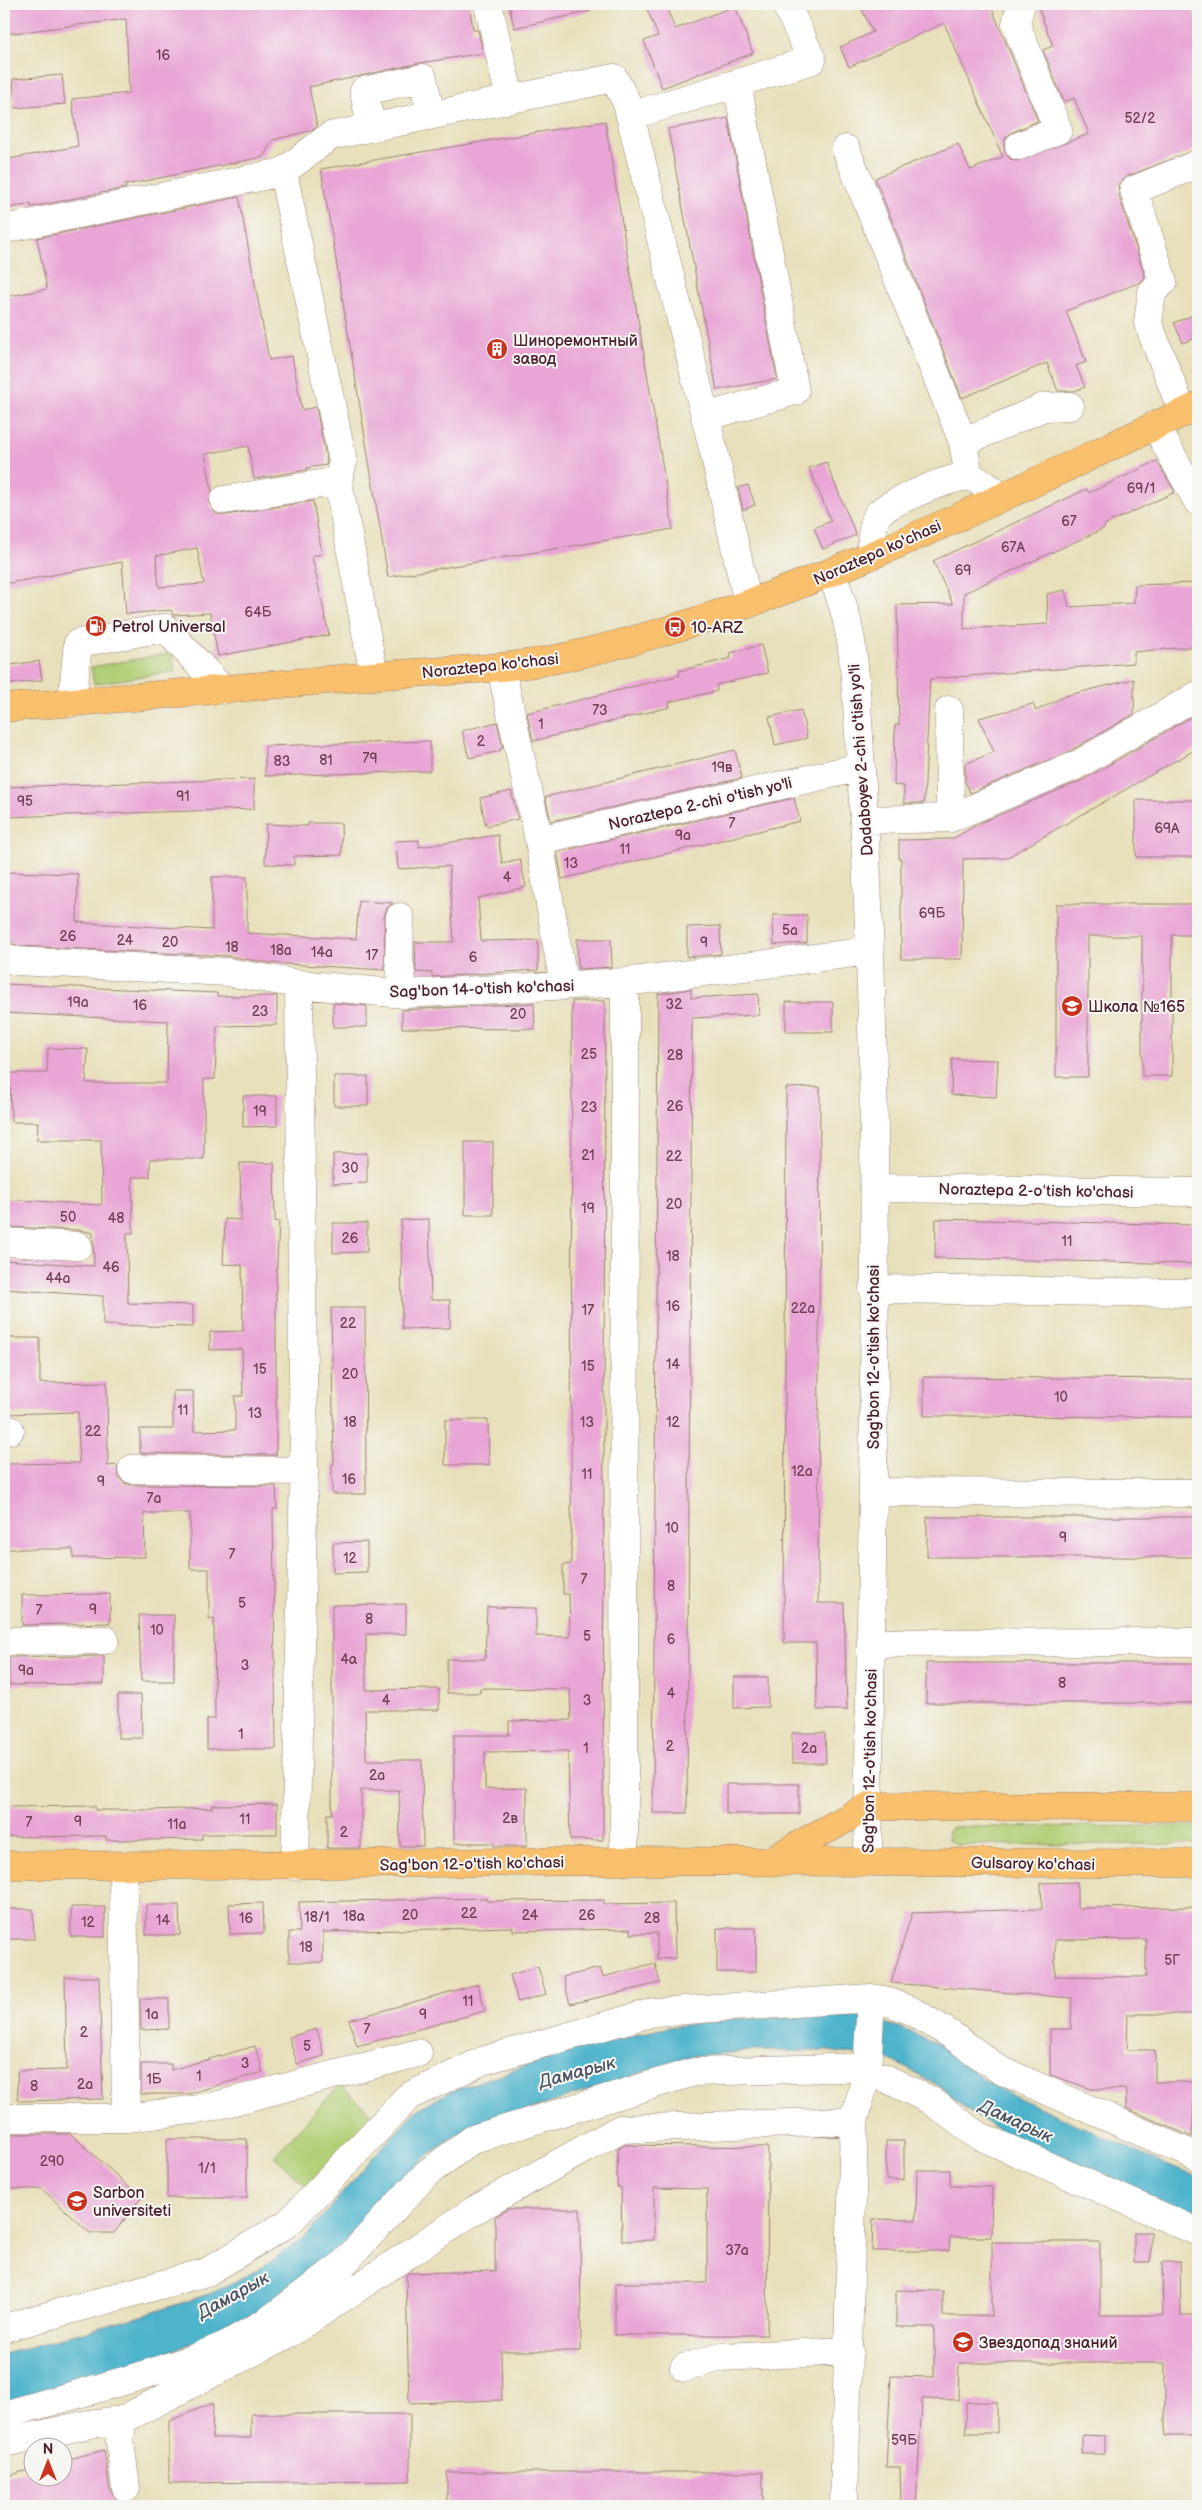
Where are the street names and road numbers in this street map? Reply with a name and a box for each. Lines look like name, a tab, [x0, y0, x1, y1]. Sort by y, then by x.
street label: Noraztepa ko'chasi	[811, 517, 944, 590]
street label: Noraztepa ko'chasi	[421, 650, 560, 683]
street label: Dadaboyev 2-chi o'tish yo'li	[845, 663, 878, 857]
street label: Noraztepa 2-chi o'tish yo'li	[607, 774, 794, 835]
street label: Sag'bon 14-o'tish ko'chasi	[389, 977, 575, 1002]
street label: Noraztepa 2-oʻtish ko'chasi	[938, 1180, 1134, 1203]
street label: Sag'bon 12-o'tish ko'chasi	[865, 1265, 884, 1449]
street label: Sag'bon 12-o'tish ko'chasi	[859, 1669, 882, 1853]
street label: Sag'bon 12-o'tish ko'chasi	[380, 1853, 564, 1876]
street label: Gulsaroy ko'chasi	[971, 1854, 1095, 1875]

